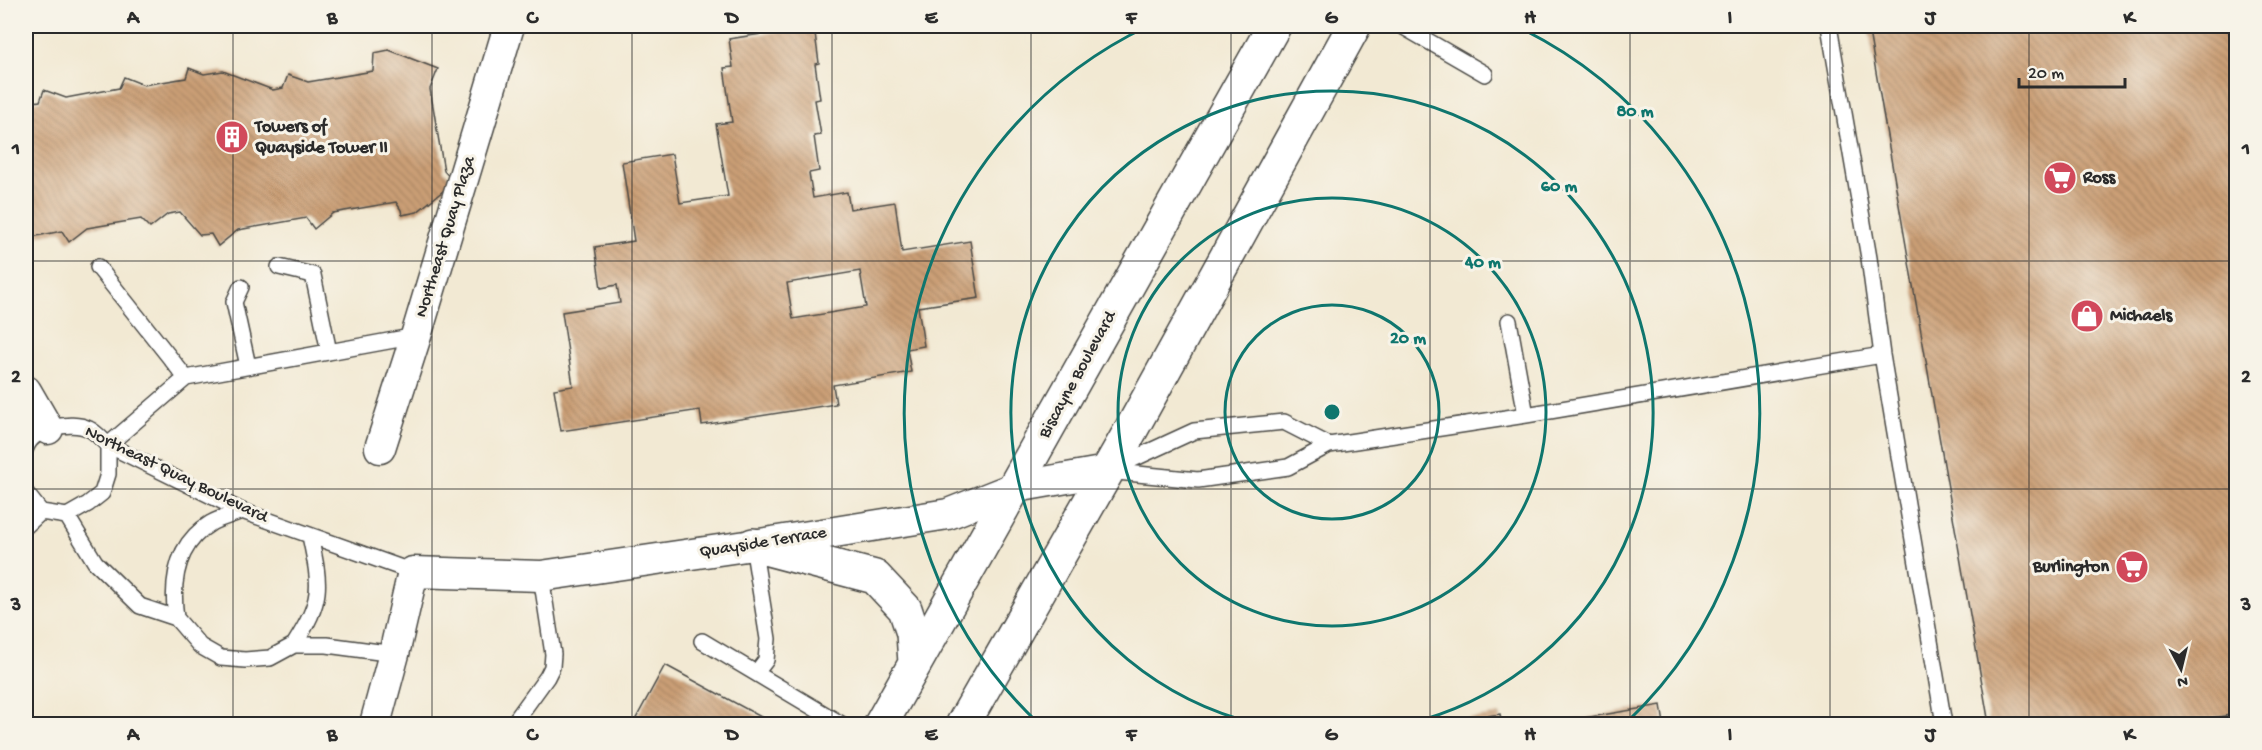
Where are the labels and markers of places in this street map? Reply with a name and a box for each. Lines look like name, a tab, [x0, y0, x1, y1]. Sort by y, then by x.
place label: Towers of Quayside Tower II	[253, 117, 388, 159]
building icon: Towers of Quayside Tower II	[214, 119, 250, 155]
supermarket icon: Ross	[2042, 160, 2078, 196]
place label: Ross	[2082, 168, 2116, 189]
shop icon: Michaels	[2069, 298, 2105, 334]
place label: Michaels	[2110, 306, 2173, 327]
centre of rings	[1322, 402, 1342, 422]
supermarket icon: Burlington	[2114, 549, 2150, 585]
place label: Burlington	[2032, 557, 2109, 578]

